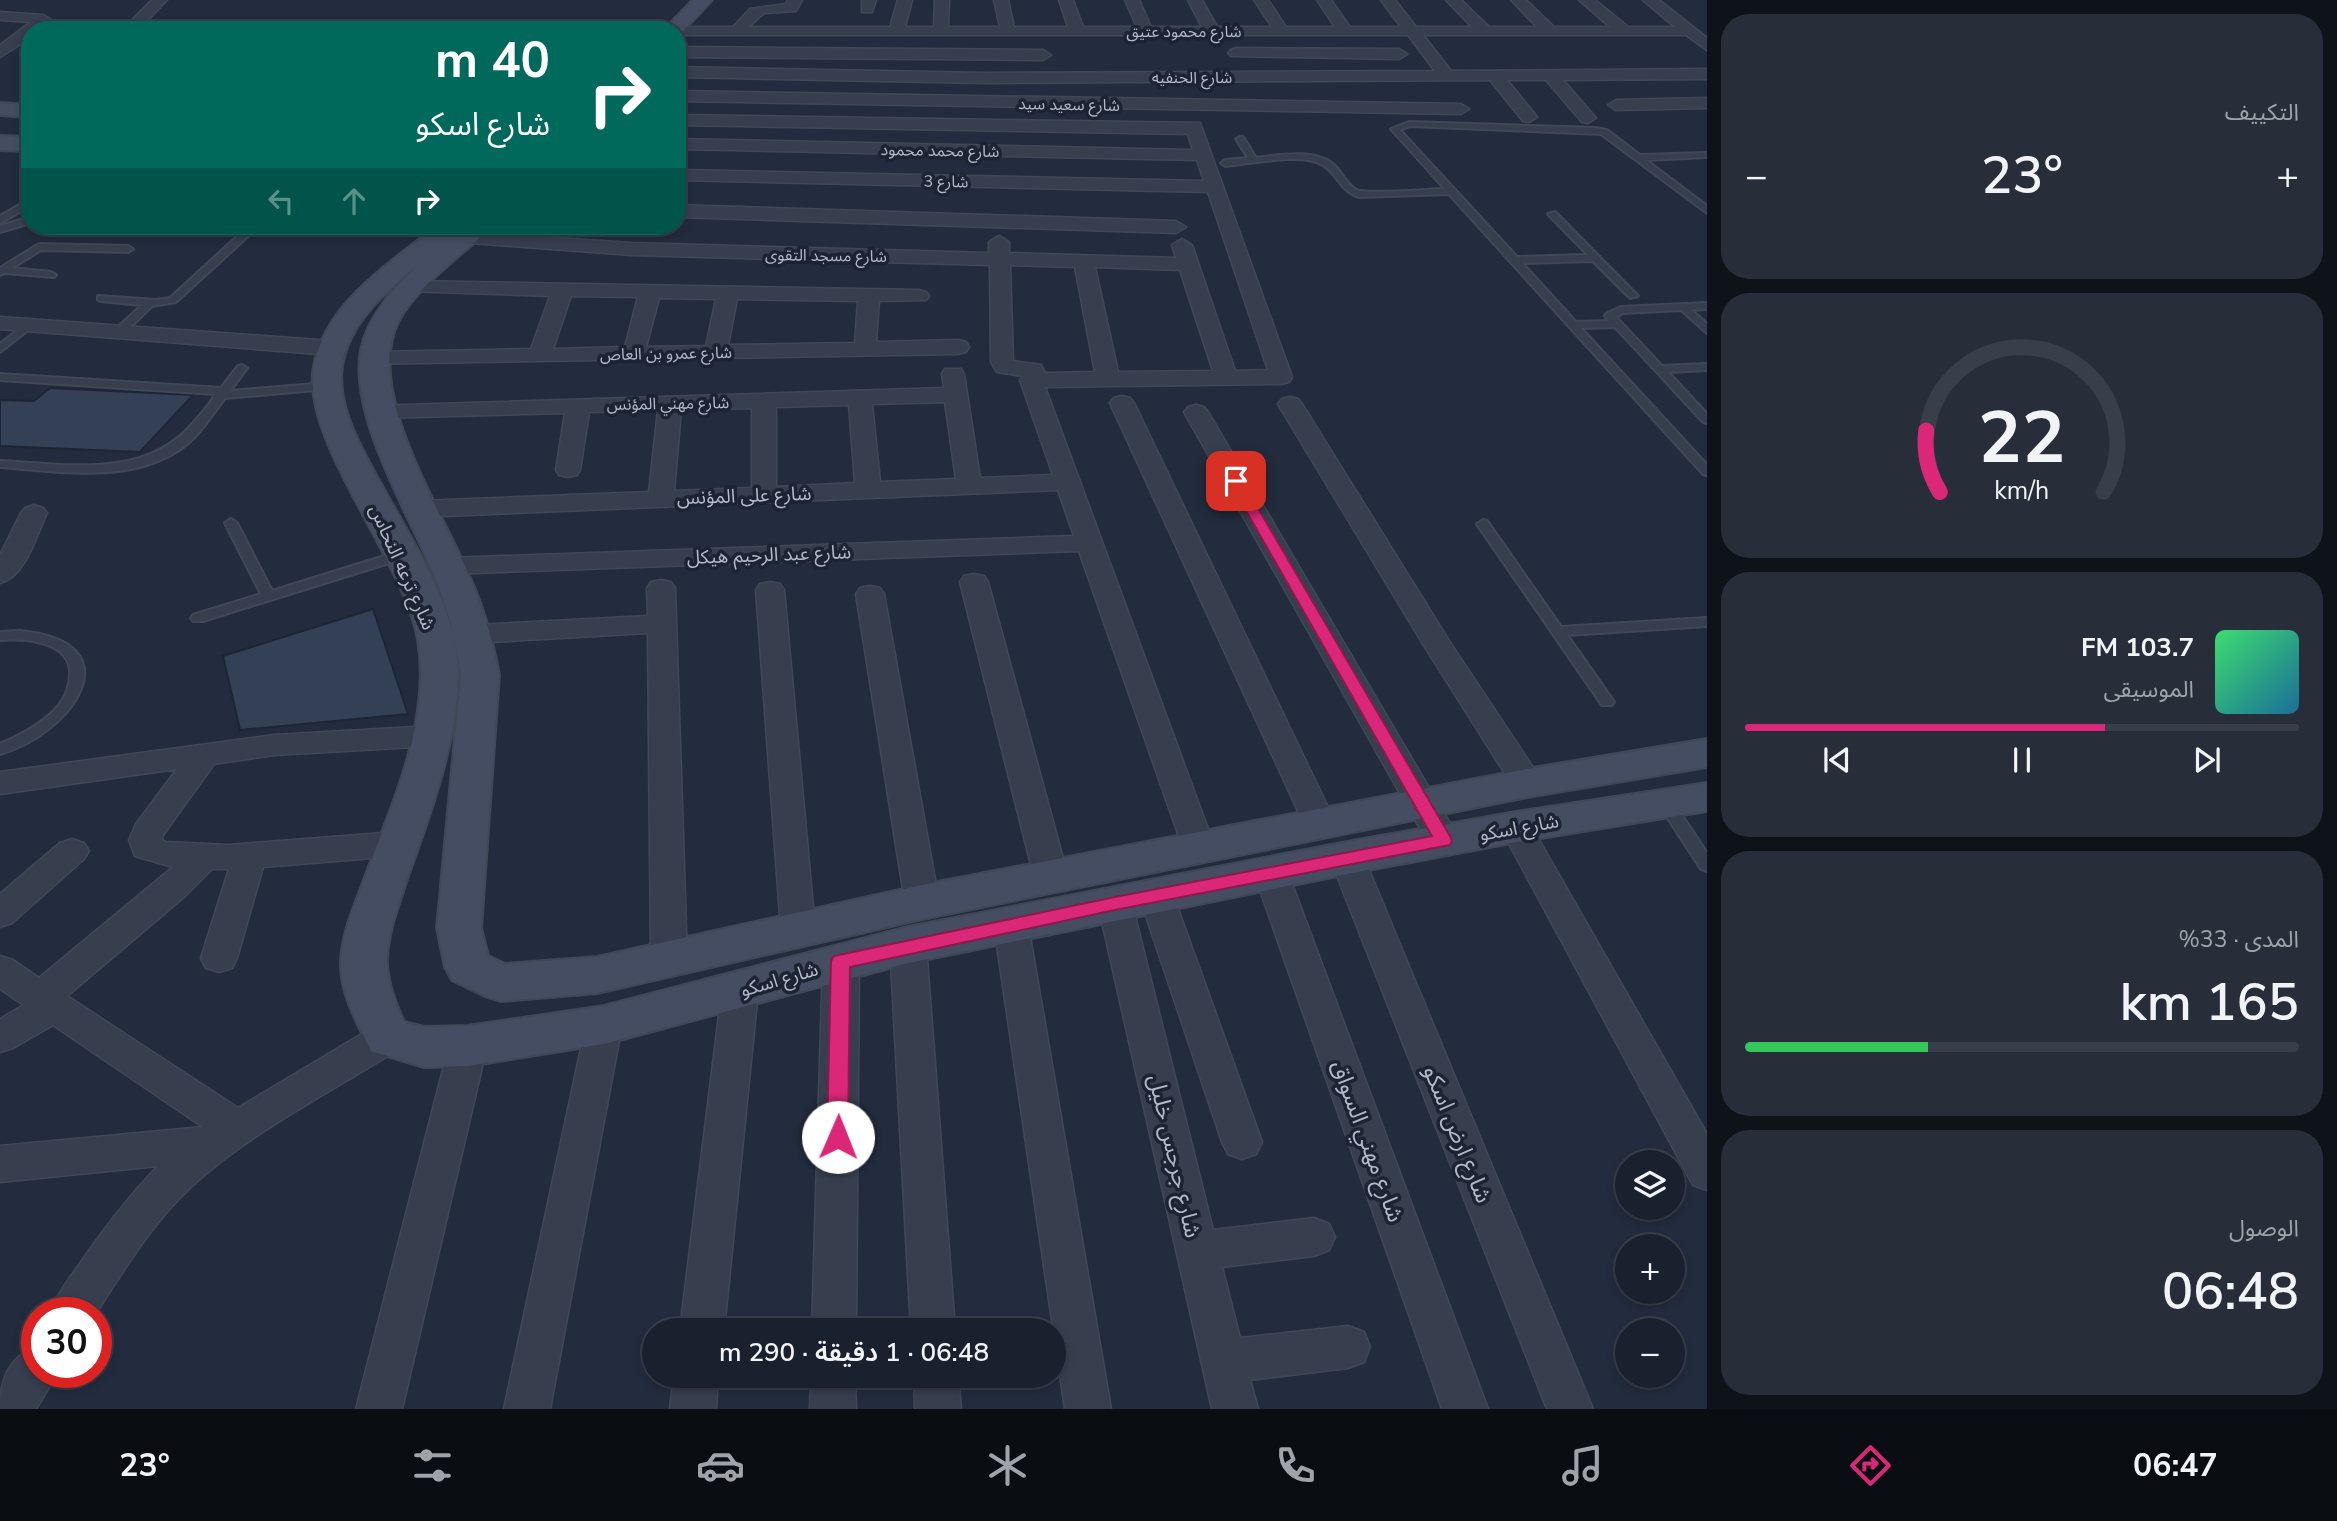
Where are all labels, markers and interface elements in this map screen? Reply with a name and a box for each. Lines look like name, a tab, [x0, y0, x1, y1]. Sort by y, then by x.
street label: شارع محمود عتيق	[1126, 21, 1242, 44]
text: 40 m	[435, 27, 550, 94]
icon: right	[574, 49, 665, 140]
street label: شارع الحنفيه	[1152, 67, 1232, 90]
street label: شارع سعيد سيد	[1018, 93, 1120, 118]
text: التكييف	[2225, 97, 2299, 128]
text: شارع اسكو	[415, 103, 550, 146]
street label: شارع محمد محمود	[880, 139, 1000, 164]
text: 23°	[1981, 140, 2063, 211]
text: −	[1745, 151, 1768, 202]
text: +	[2276, 151, 2299, 202]
street label: شارع 3	[923, 171, 969, 194]
icon: left	[262, 182, 300, 220]
icon: ahead	[335, 182, 373, 220]
icon: right	[408, 182, 446, 220]
street label: شارع مسجد التقوى	[765, 244, 887, 269]
street label: شارع عمرو بن العاص	[600, 342, 732, 367]
text: 22	[1978, 388, 2066, 488]
street label: شارع مهني المؤنس	[607, 392, 729, 417]
pin	[1206, 451, 1266, 511]
icon: arrive	[1217, 462, 1255, 500]
text: km/h	[1994, 473, 2050, 507]
street label: شارع على المؤنس	[676, 481, 812, 511]
street label: شارع ترعه النحاس	[363, 500, 441, 634]
street label: شارع عبد الرحيم هيكل	[686, 539, 852, 572]
text: 103.7 FM	[2081, 630, 2194, 665]
text: الموسيقى	[2103, 674, 2194, 705]
icon: previous	[1818, 741, 1856, 779]
icon: pause	[2003, 741, 2041, 779]
icon: next	[2188, 741, 2226, 779]
street label: شارع اسكو	[1478, 808, 1561, 848]
text: المدى · 33%	[2178, 924, 2299, 955]
street label: شارع اسكو	[737, 956, 821, 1003]
text: 165 km	[2120, 967, 2299, 1038]
street label: شارع مهني السواق	[1323, 1056, 1411, 1227]
street label: شارع ارض اسكو	[1415, 1061, 1499, 1208]
street label: شارع جرجس خليل	[1140, 1071, 1208, 1241]
position arrow	[801, 1100, 875, 1174]
map controls	[1615, 1150, 1685, 1388]
button: layers	[1615, 1150, 1685, 1220]
text: الوصول	[2229, 1213, 2299, 1244]
button: +	[1615, 1234, 1685, 1304]
text: 06:48	[2162, 1256, 2299, 1327]
speed limit sign: 30	[21, 1297, 112, 1388]
button: −	[1615, 1318, 1685, 1388]
text: 06:48 · 1 دقيقة · 290 m	[719, 1335, 989, 1370]
icon: filters	[408, 1441, 457, 1490]
icon: car	[696, 1441, 745, 1490]
icon: climate	[983, 1441, 1032, 1490]
icon: phone	[1271, 1441, 1320, 1490]
icon: music	[1558, 1441, 1607, 1490]
icon: directions	[1846, 1441, 1895, 1490]
text: 23°	[119, 1444, 170, 1487]
text: 06:47	[2133, 1444, 2218, 1487]

